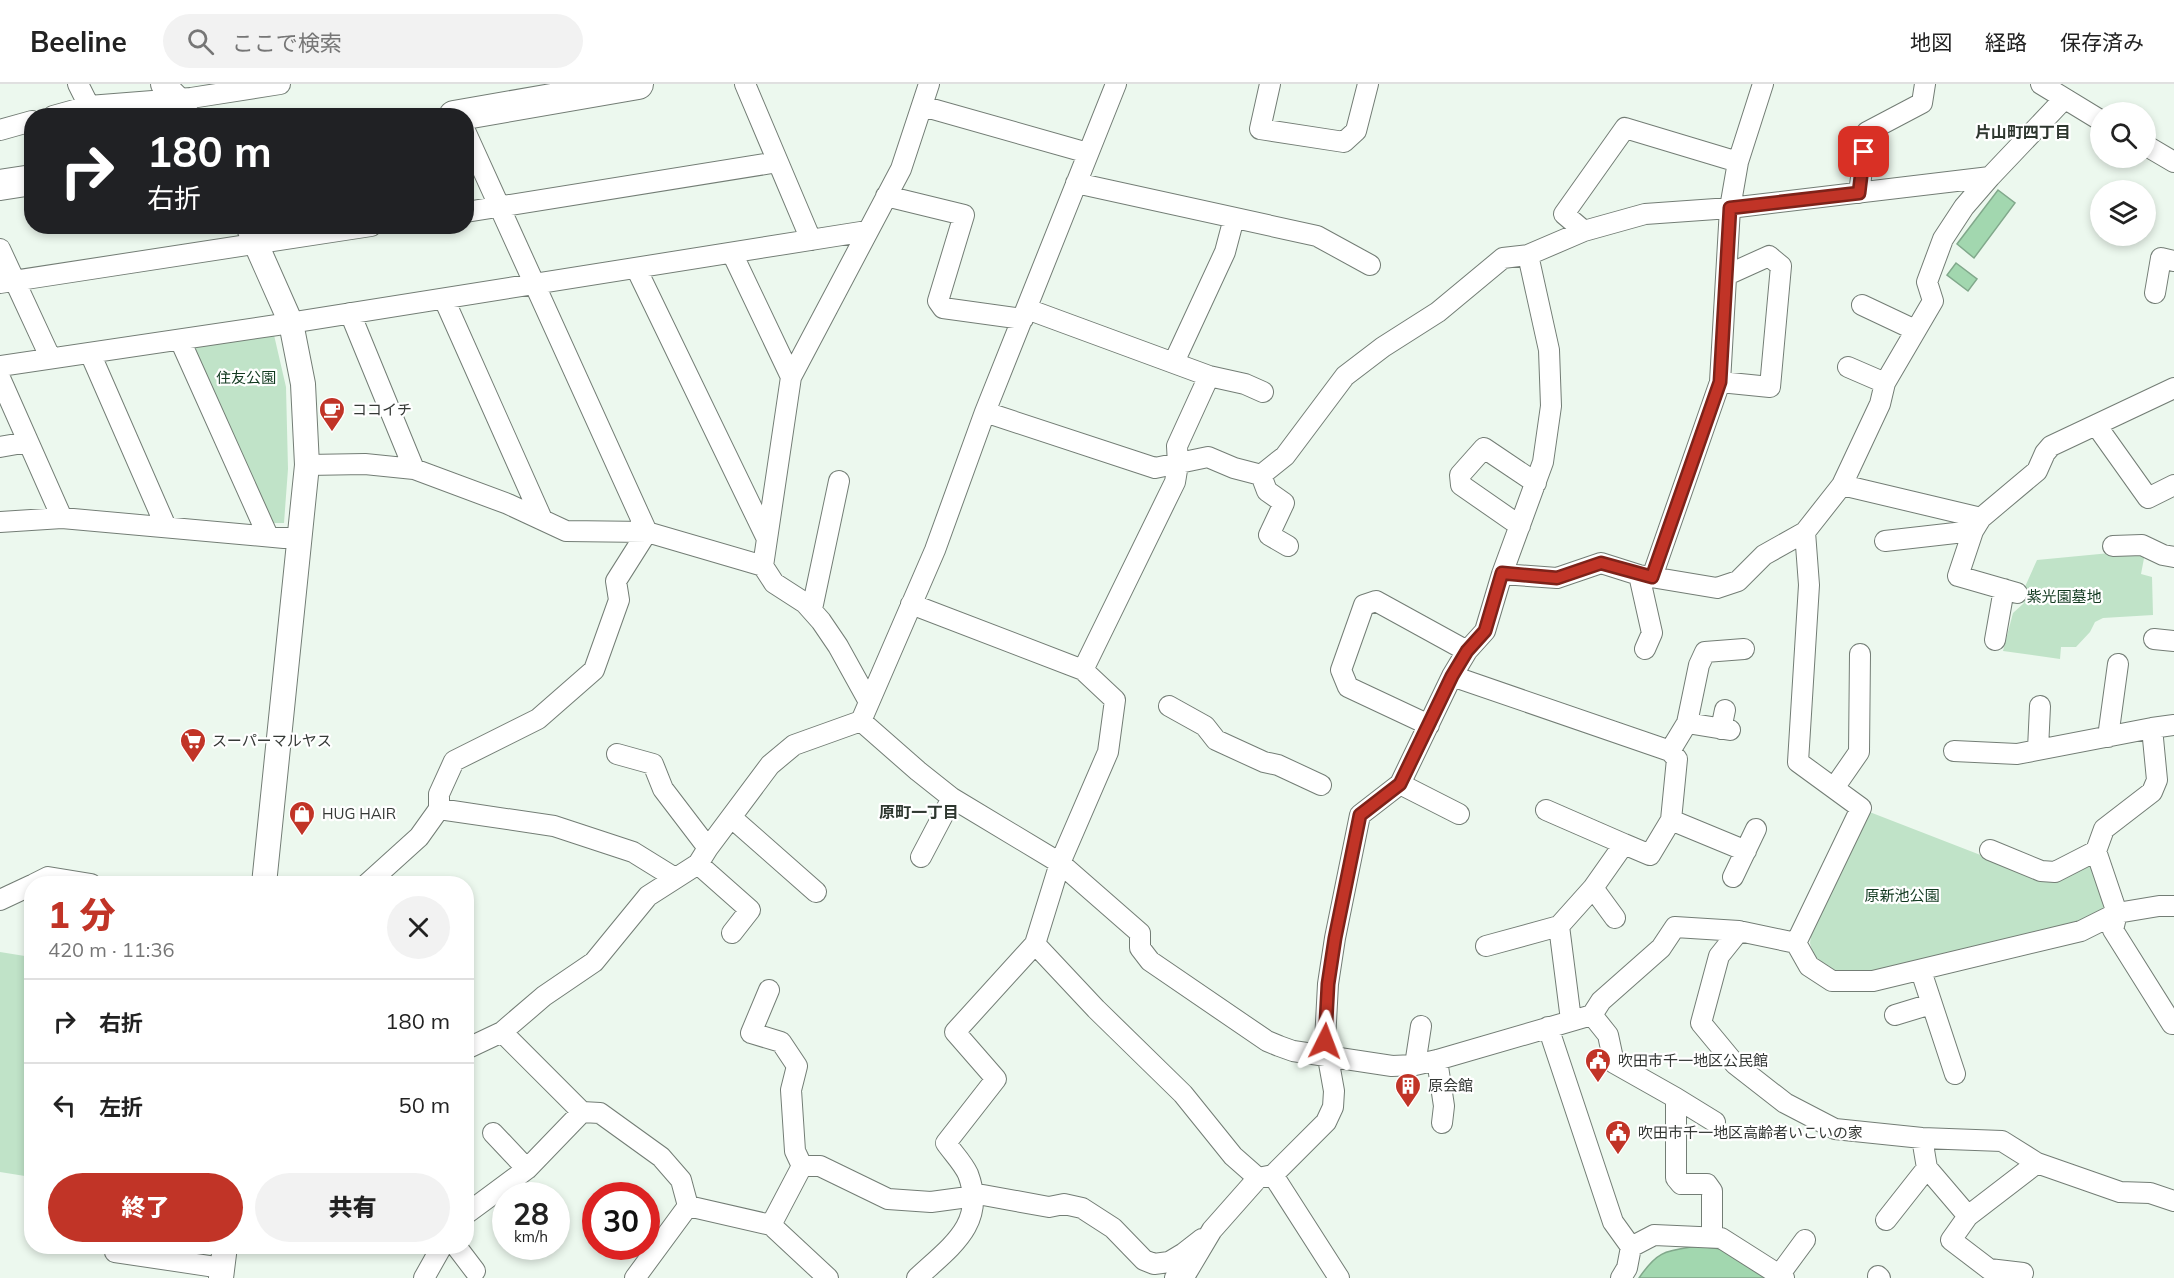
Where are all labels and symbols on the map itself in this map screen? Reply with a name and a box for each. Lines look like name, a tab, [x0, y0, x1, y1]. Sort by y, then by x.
district label: 片山町四丁目	[1975, 122, 2071, 142]
pin	[1838, 126, 1889, 177]
park label: 住友公園	[216, 368, 276, 387]
cafe icon: ココイチ	[317, 395, 347, 433]
place label: ココイチ	[352, 400, 412, 419]
park label: 紫光園墓地	[2026, 587, 2102, 606]
supermarket icon: スーパーマルヤス	[178, 726, 208, 764]
place label: スーパーマルヤス	[212, 731, 332, 750]
shop icon: HUG HAIR	[287, 799, 317, 837]
district label: 原町一丁目	[879, 802, 959, 822]
place label: HUG HAIR	[322, 804, 396, 823]
park label: 原新池公園	[1864, 886, 1940, 905]
position arrow	[1293, 1009, 1357, 1073]
public building icon: 吹田市千一地区公民館	[1583, 1046, 1613, 1084]
place label: 吹田市千一地区公民館	[1618, 1051, 1768, 1070]
building icon: 原会館	[1393, 1071, 1423, 1109]
place label: 原会館	[1428, 1076, 1473, 1095]
public building icon: 吹田市千一地区高齢者いこいの家	[1603, 1118, 1633, 1156]
place label: 吹田市千一地区高齢者いこいの家	[1638, 1123, 1863, 1142]
speed limit sign: 30	[582, 1182, 660, 1260]

